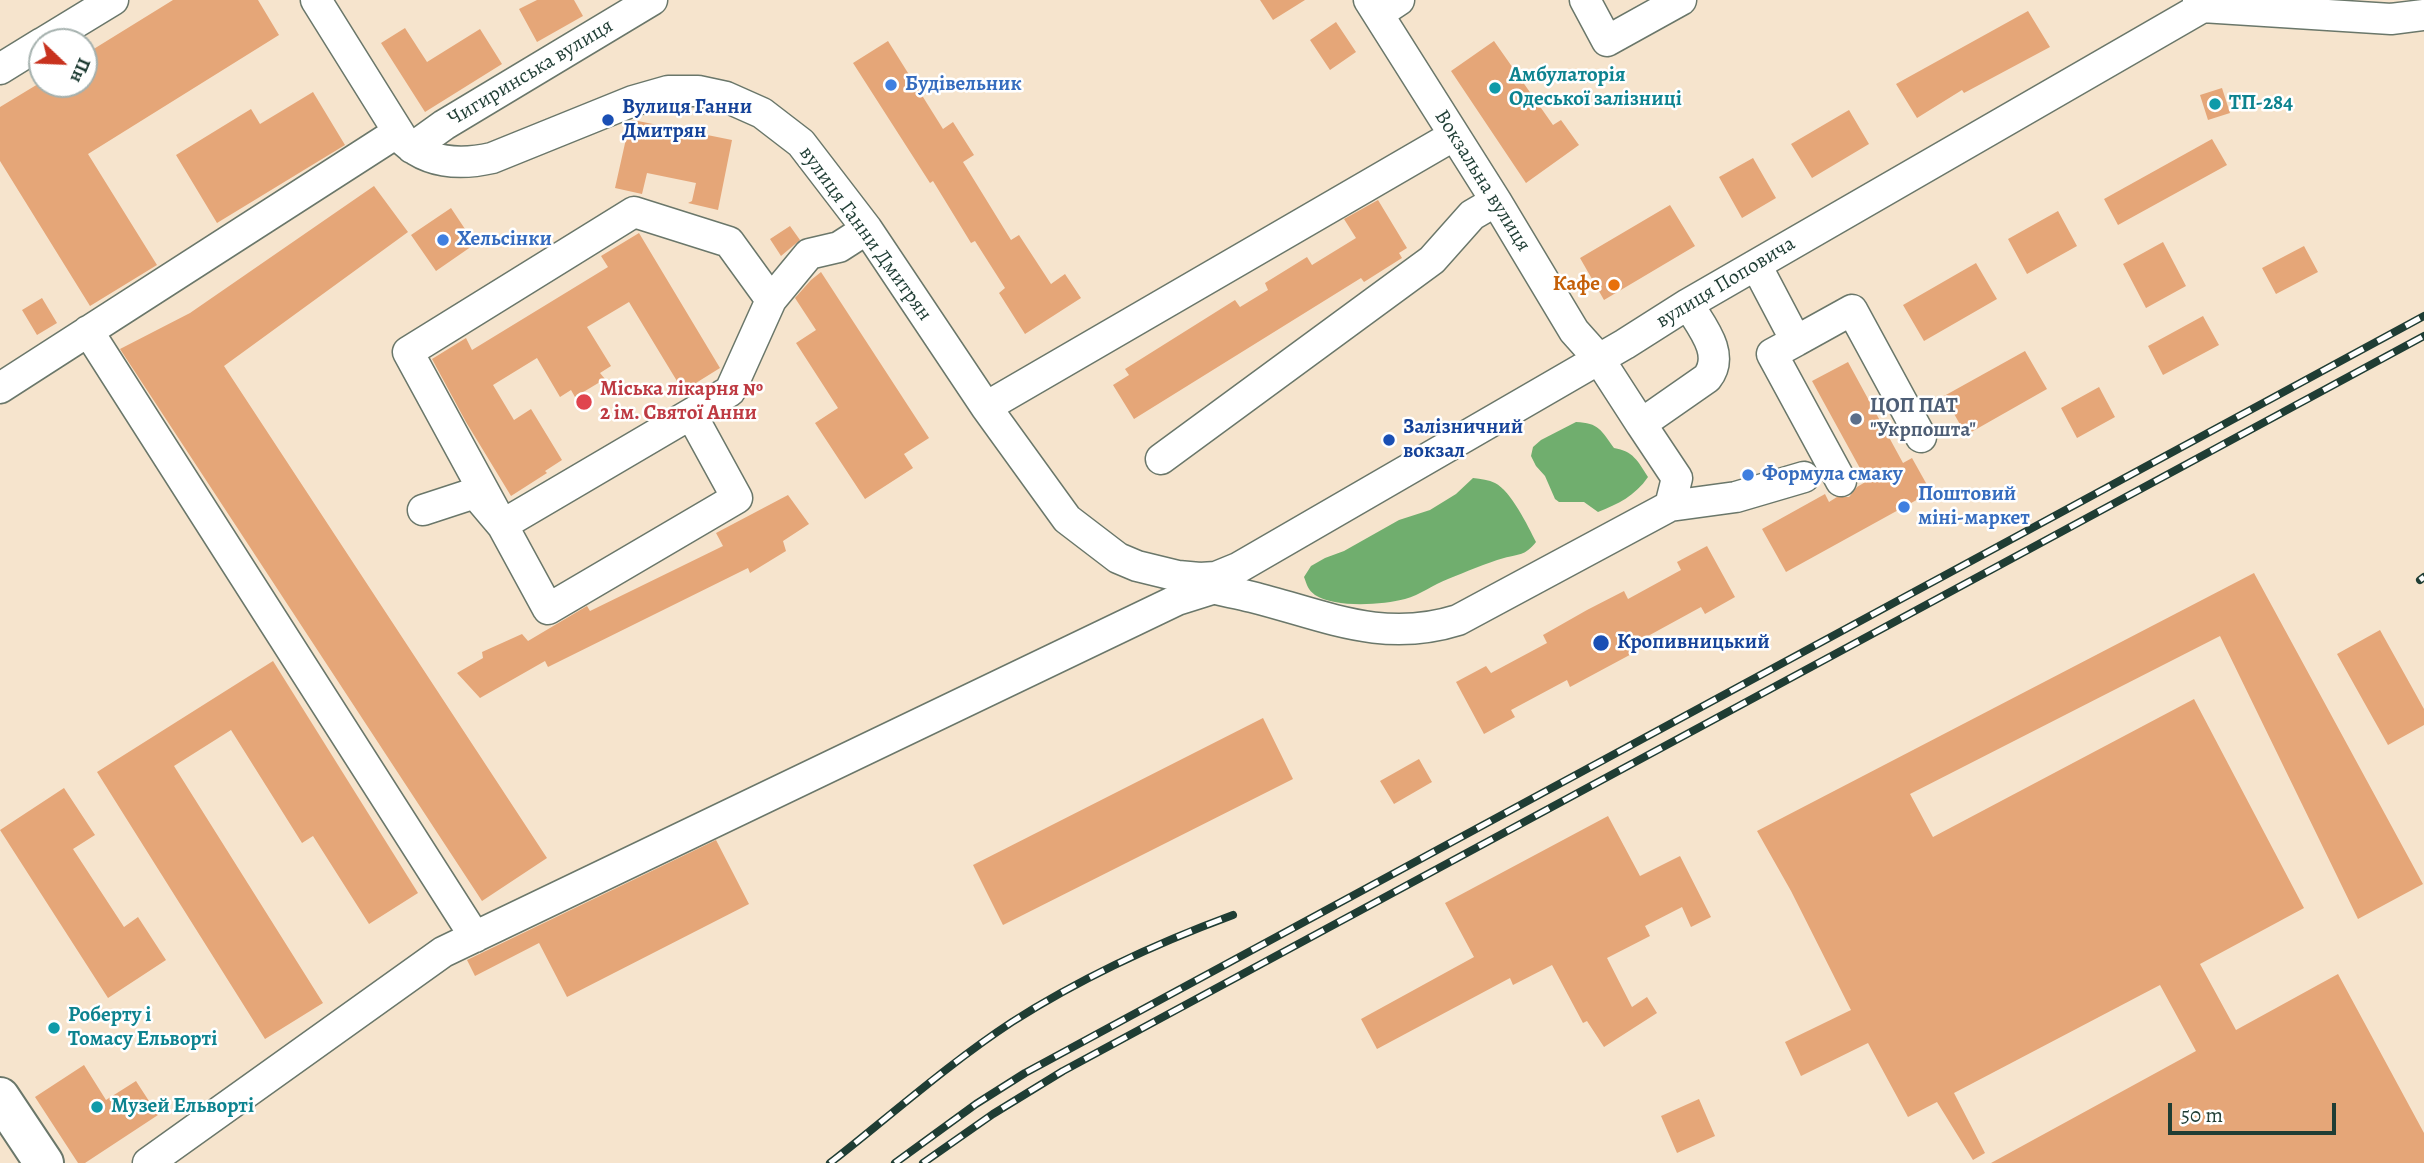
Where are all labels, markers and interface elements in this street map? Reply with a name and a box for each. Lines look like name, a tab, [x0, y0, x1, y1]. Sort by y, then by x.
street label: Чигиринська вулиця	[444, 14, 618, 132]
north arrow	[28, 28, 98, 98]
text: Пн	[64, 54, 97, 87]
place label: Амбулаторія Одеської залізниці	[1509, 63, 1682, 113]
place label: Будівельник	[905, 72, 1022, 98]
marker: Будівельник	[883, 77, 899, 93]
marker: Амбулаторія Одеської залізниці	[1487, 80, 1503, 96]
place label: ТП-284	[2229, 91, 2293, 117]
place label: Вулиця Ганни Дмитрян	[622, 95, 752, 145]
marker: ТП-284	[2207, 96, 2223, 112]
street label: Вокзальна вулиця	[1428, 106, 1536, 256]
marker: Вулиця Ганни Дмитрян	[600, 112, 616, 128]
street label: вулиця Ганни Дмитрян	[793, 142, 937, 326]
place label: Хельсінки	[457, 227, 552, 253]
marker: Хельсінки	[435, 232, 451, 248]
street label: вулиця Поповича	[1652, 232, 1800, 334]
place label: Кафе	[1553, 272, 1600, 298]
marker: Кафе	[1606, 277, 1622, 293]
place label: Міська лікарня № 2 ім. Святої Анни	[600, 377, 763, 427]
marker: Міська лікарня № 2 ім. Святої Анни	[574, 392, 594, 412]
place label: ЦОП ПАТ "Укрпошта"	[1870, 394, 1976, 444]
marker: ЦОП ПАТ "Укрпошта"	[1848, 411, 1864, 427]
place label: Залізничний вокзал	[1403, 415, 1523, 465]
marker: Залізничний вокзал	[1381, 432, 1397, 448]
place label: Формула смаку	[1762, 462, 1903, 488]
marker: Формула смаку	[1740, 467, 1756, 483]
place label: Поштовий міні-маркет	[1918, 482, 2030, 532]
marker: Поштовий міні-маркет	[1896, 499, 1912, 515]
place label: Кропивницький	[1617, 630, 1770, 656]
marker: Кропивницький	[1591, 633, 1611, 653]
place label: Роберту і Томасу Ельворті	[68, 1003, 217, 1053]
marker: Роберту і Томасу Ельворті	[46, 1020, 62, 1036]
scale bar	[2172, 1090, 2340, 1134]
place label: Музей Ельворті	[111, 1094, 254, 1120]
marker: Музей Ельворті	[89, 1099, 105, 1115]
text: 50 m	[2181, 1101, 2223, 1129]

